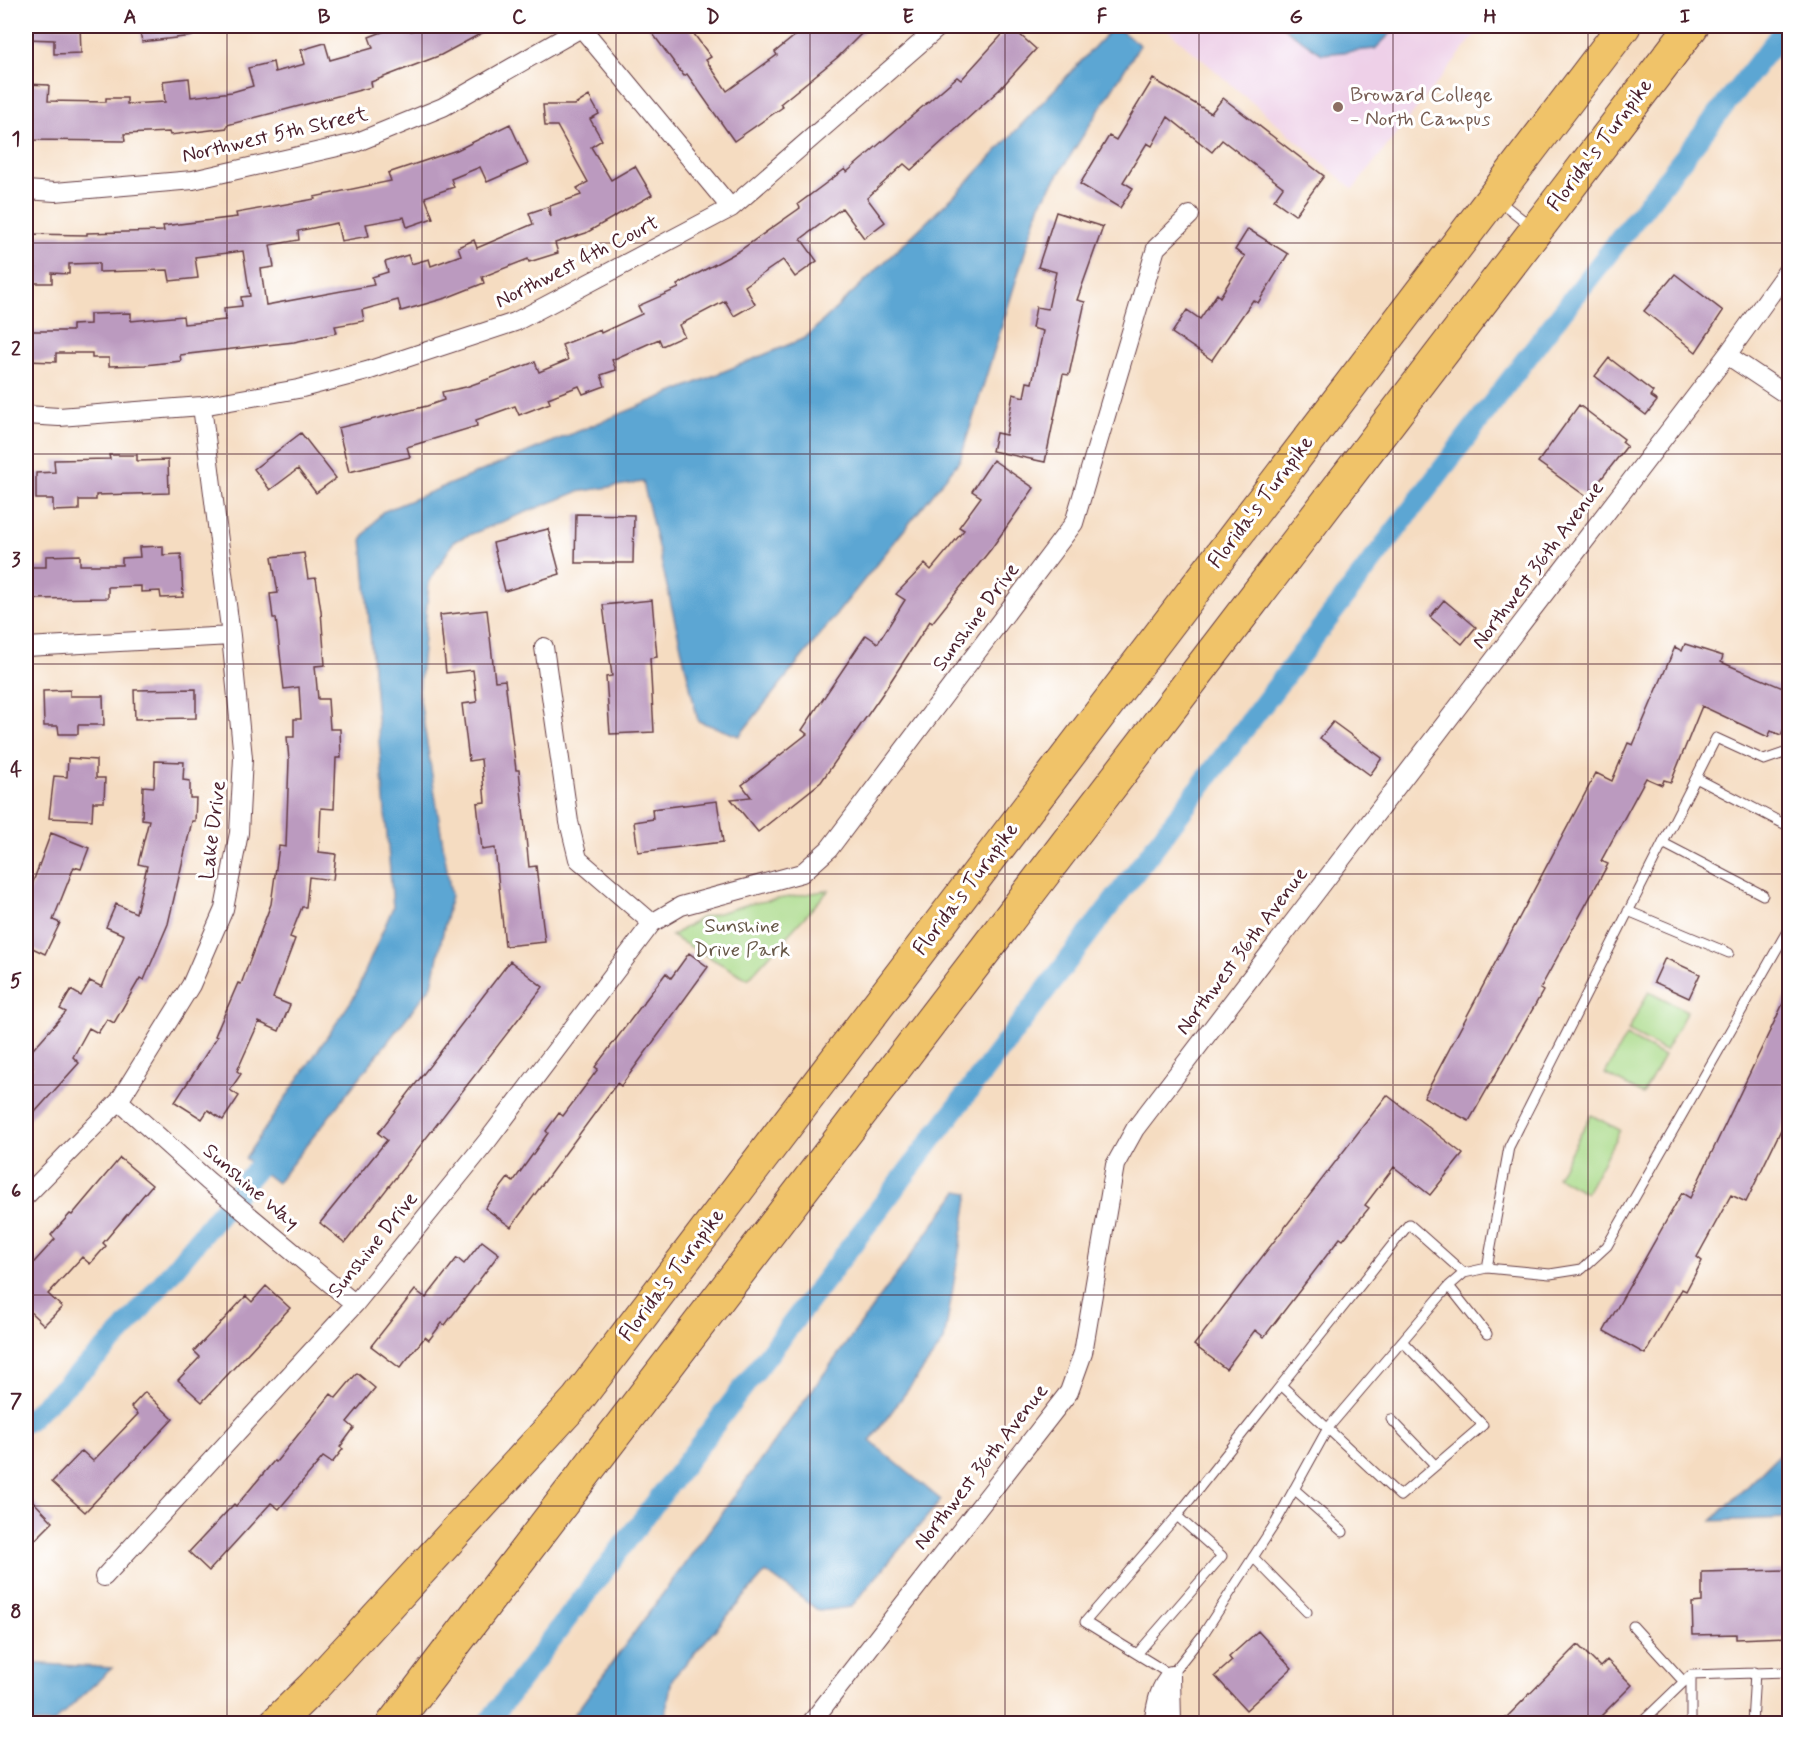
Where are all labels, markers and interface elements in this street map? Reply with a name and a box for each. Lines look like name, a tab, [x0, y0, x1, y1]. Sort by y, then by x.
text: A	[123, 4, 137, 31]
text: B	[318, 4, 331, 31]
text: C	[512, 4, 527, 31]
text: D	[706, 4, 720, 31]
text: E	[902, 4, 914, 31]
text: F	[1097, 4, 1108, 31]
text: G	[1289, 4, 1303, 31]
text: H	[1483, 4, 1497, 31]
text: I	[1680, 4, 1690, 31]
street label: Florida's Turnpike	[1541, 73, 1659, 217]
place label: Broward College - North Campus	[1350, 81, 1493, 133]
street label: Northwest 5th Street	[179, 100, 371, 170]
marker: Broward College - North Campus	[1331, 100, 1345, 114]
text: 1	[12, 126, 20, 153]
street label: Northwest 4th Court	[491, 209, 664, 315]
text: 2	[11, 336, 21, 363]
street label: Florida's Turnpike	[1202, 430, 1320, 574]
street label: Northwest 36th Avenue	[1465, 475, 1611, 655]
text: 3	[11, 547, 21, 574]
street label: Sunshine Drive	[926, 557, 1026, 677]
text: 4	[10, 757, 22, 784]
street label: Lake Drive	[193, 779, 233, 881]
street label: Florida's Turnpike	[907, 817, 1025, 961]
street label: Northwest 36th Avenue	[1169, 861, 1315, 1041]
park label: Sunshine Drive Park	[694, 912, 790, 964]
text: 5	[10, 968, 22, 995]
street label: Sunshine Way	[197, 1137, 305, 1237]
text: 6	[11, 1178, 21, 1205]
street label: Sunshine Drive	[321, 1186, 425, 1304]
street label: Florida's Turnpike	[613, 1203, 731, 1347]
street label: Northwest 36th Avenue	[907, 1378, 1055, 1556]
text: 7	[10, 1388, 22, 1415]
text: 8	[10, 1599, 22, 1626]

